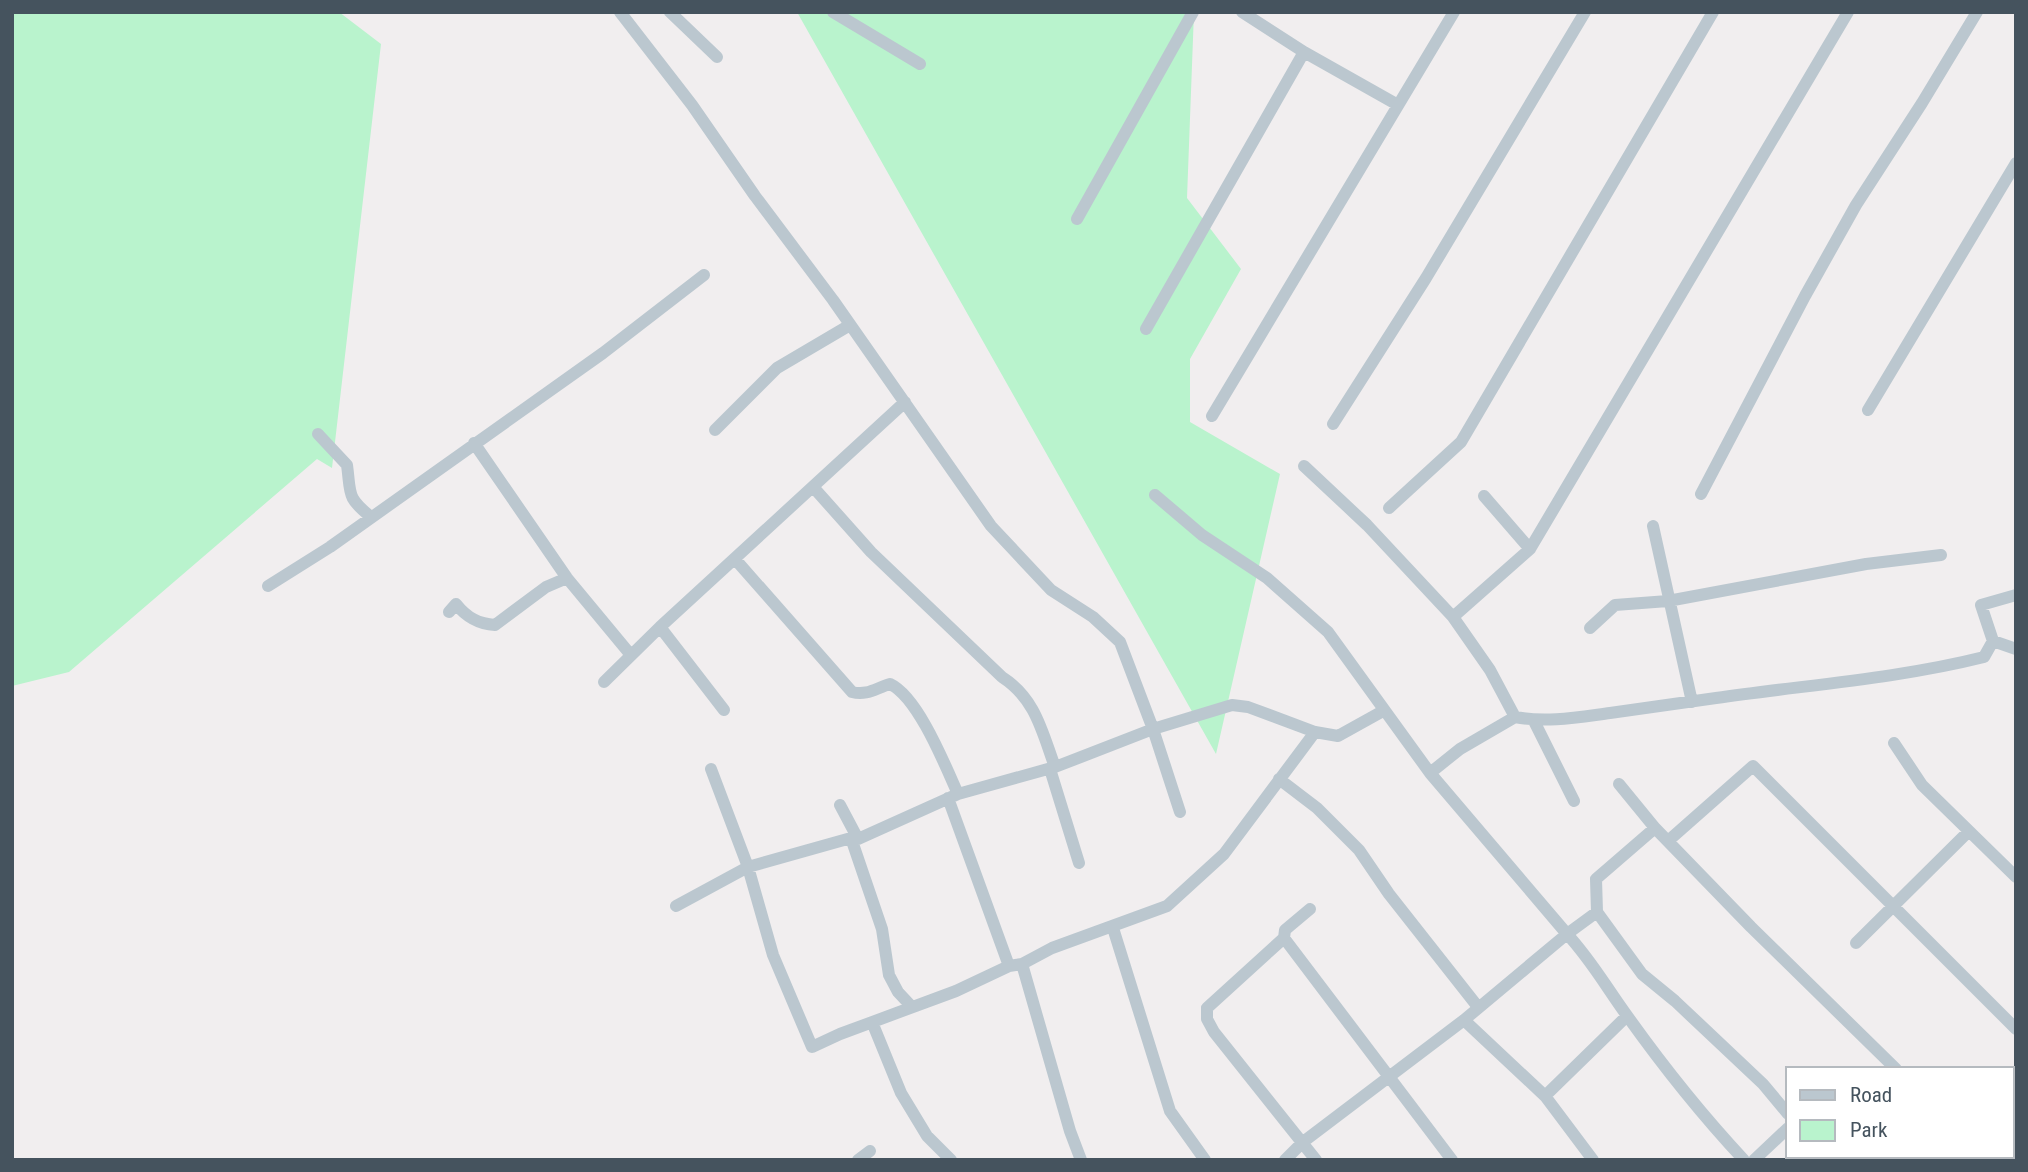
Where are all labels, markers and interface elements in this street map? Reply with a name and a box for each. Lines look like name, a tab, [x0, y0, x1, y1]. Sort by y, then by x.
legend	[1786, 1067, 2014, 1158]
text: Road	[1850, 1083, 1892, 1107]
text: Park	[1850, 1118, 1888, 1142]

